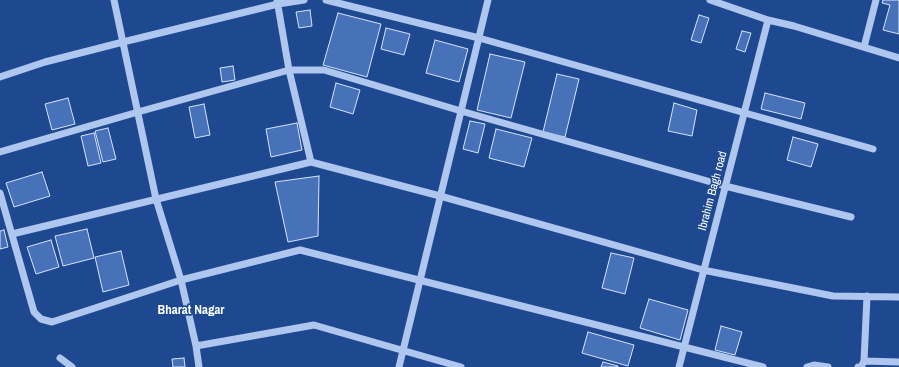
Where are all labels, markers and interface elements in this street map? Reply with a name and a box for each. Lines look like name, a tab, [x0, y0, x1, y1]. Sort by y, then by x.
street label: Ibrahim Bagh road	[695, 150, 731, 232]
district label: Bharat Nagar	[158, 303, 224, 319]

